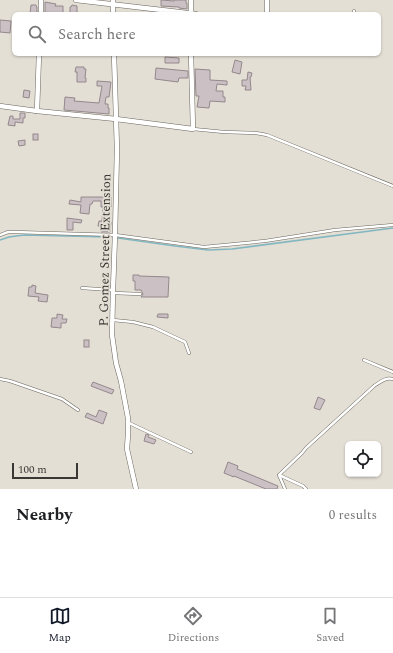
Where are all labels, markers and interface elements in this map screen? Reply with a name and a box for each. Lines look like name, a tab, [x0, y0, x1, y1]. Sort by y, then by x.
search box	[12, 12, 381, 56]
icon: search	[26, 23, 48, 45]
text: Search here	[58, 23, 136, 46]
street label: P. Gomez Street Extension	[94, 173, 116, 327]
map controls	[345, 441, 381, 477]
button: locate	[345, 441, 381, 477]
scale bar	[12, 461, 78, 480]
text: 100 m	[18, 461, 47, 478]
text: Nearby	[16, 502, 72, 528]
text: 0 results	[329, 505, 377, 525]
tab: Map	[49, 605, 71, 646]
tab: Directions	[168, 605, 219, 646]
tab: Saved	[316, 605, 344, 646]

